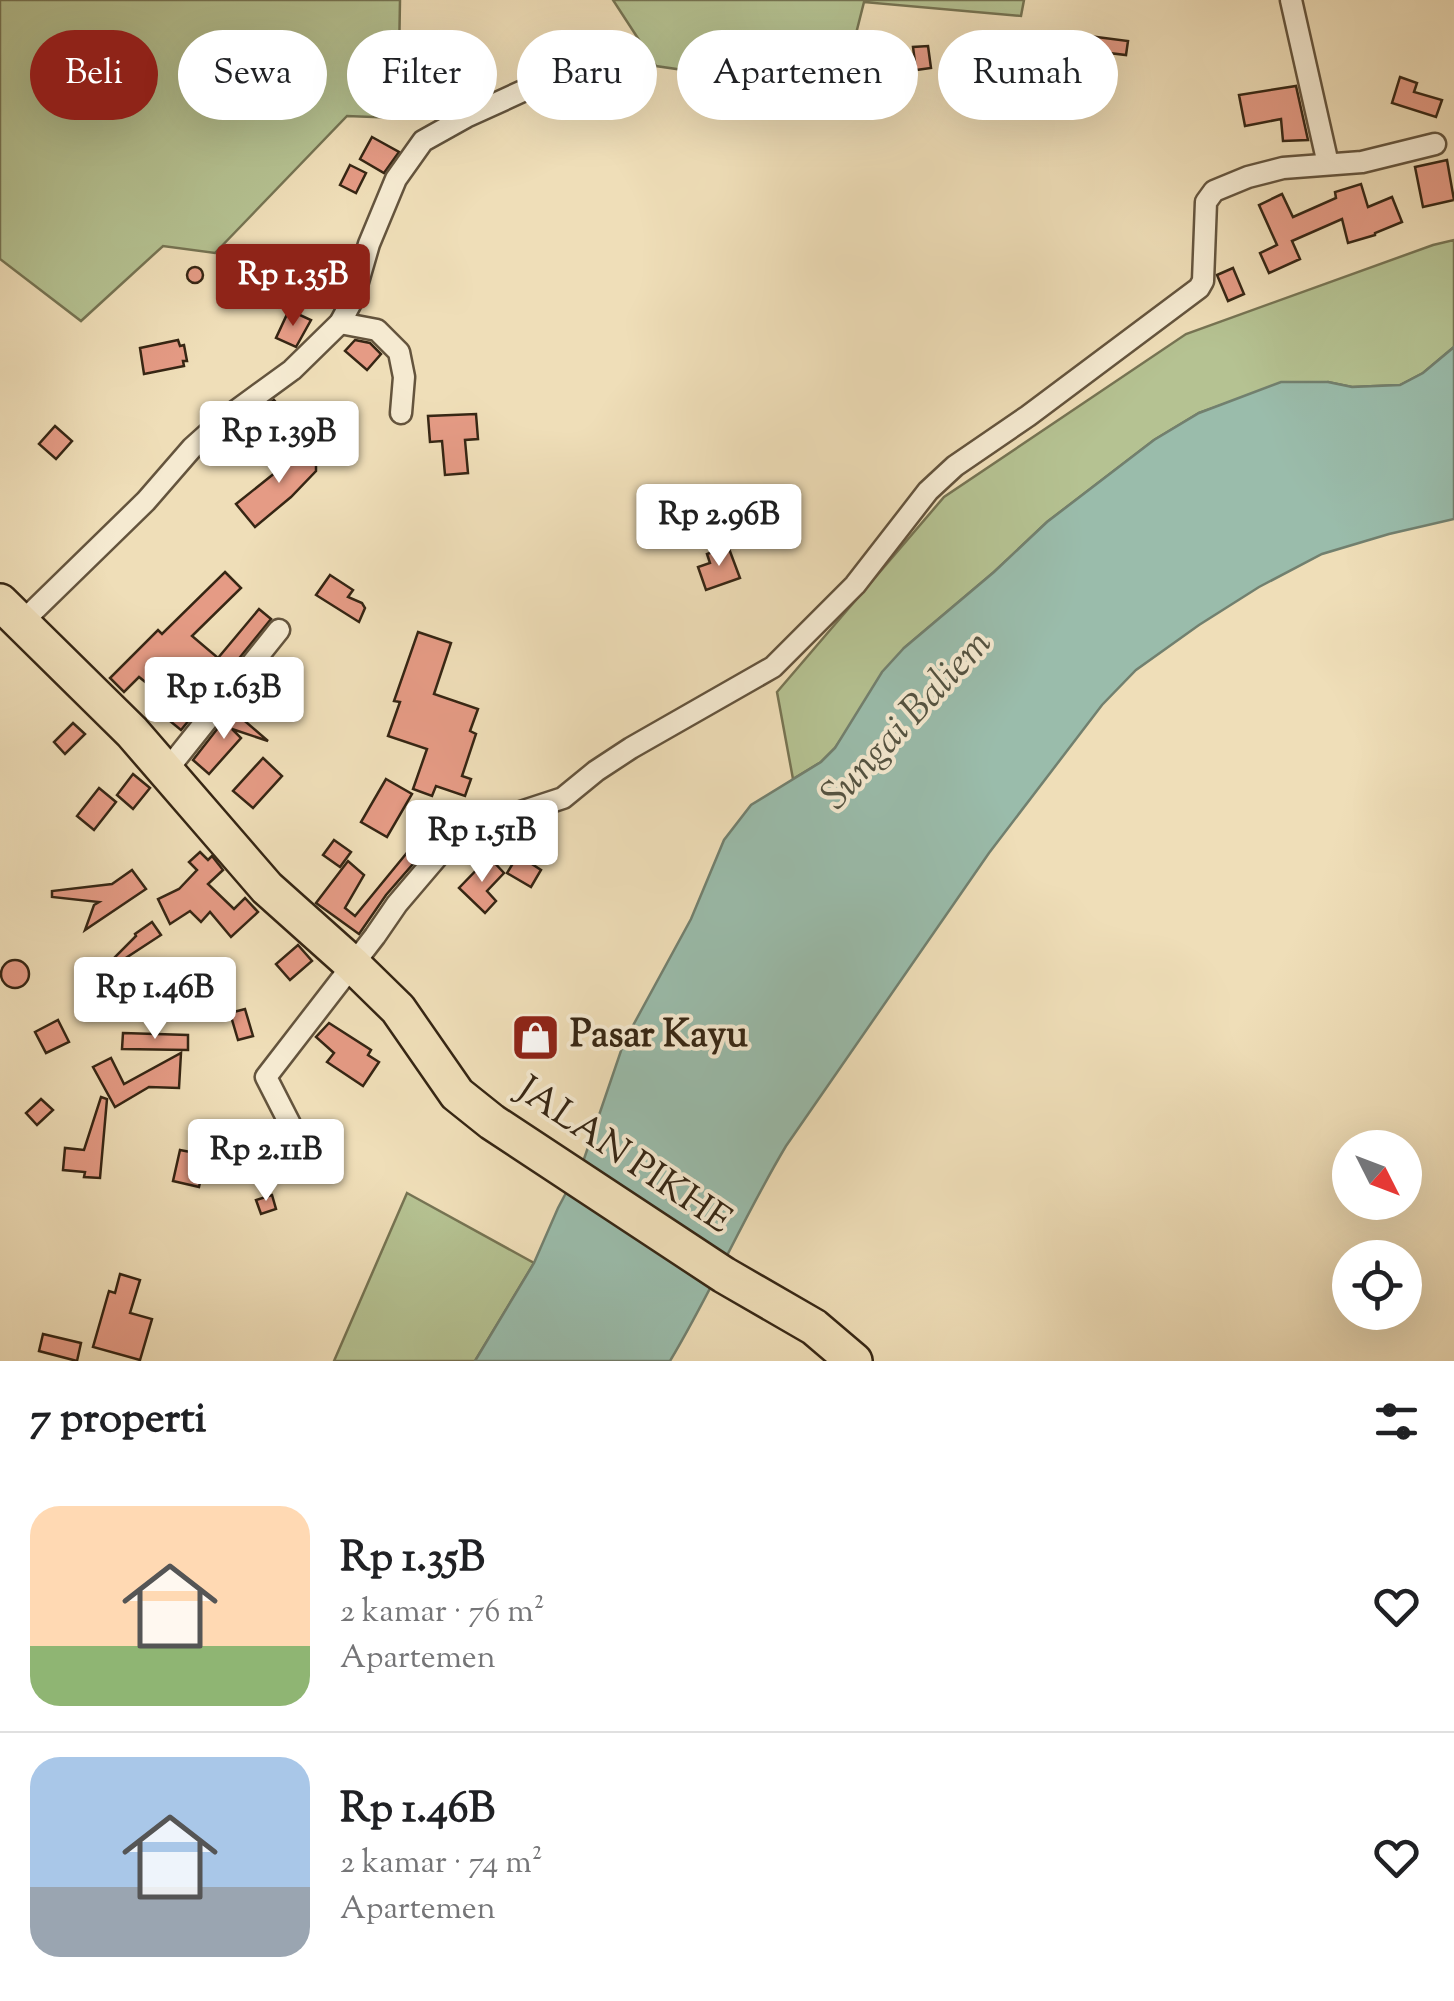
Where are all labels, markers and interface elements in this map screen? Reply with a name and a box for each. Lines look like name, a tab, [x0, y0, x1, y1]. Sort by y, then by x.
chip: Beli	[30, 30, 158, 120]
chip: Sewa	[178, 30, 327, 120]
chip: Filter	[347, 30, 497, 120]
chip: Baru	[517, 30, 657, 120]
chip: Apartemen	[677, 30, 918, 120]
chip: Rumah	[938, 30, 1118, 120]
pin: Rp 1.35B	[190, 244, 396, 329]
text: Rp 1.35B	[238, 253, 348, 299]
pin: Rp 1.39B	[176, 401, 382, 486]
text: Rp 1.39B	[222, 410, 336, 456]
pin: Rp 2.96B	[616, 484, 822, 569]
text: Rp 2.96B	[658, 493, 780, 539]
water label: Sungai Baliem	[809, 618, 1007, 824]
pin: Rp 1.63B	[121, 657, 327, 742]
text: Rp 1.63B	[167, 666, 281, 712]
pin: Rp 1.51B	[379, 800, 585, 885]
text: Rp 1.51B	[428, 809, 536, 855]
pin: Rp 1.46B	[52, 957, 258, 1042]
text: Rp 1.46B	[96, 966, 214, 1012]
place label: Pasar Kayu	[570, 1010, 748, 1064]
shop icon: Pasar Kayu	[509, 1011, 561, 1063]
street label: JALAN PIKHE	[503, 1064, 741, 1249]
pin: Rp 2.11B	[163, 1119, 369, 1204]
text: Rp 2.11B	[210, 1128, 322, 1174]
north arrow	[1332, 1130, 1422, 1220]
map controls	[1332, 1130, 1422, 1330]
button: locate	[1332, 1240, 1422, 1330]
text: 7 properti	[30, 1391, 207, 1451]
icon: filters	[1369, 1394, 1424, 1449]
text: Rp 1.35B	[340, 1530, 485, 1590]
icon: home	[110, 1546, 230, 1666]
icon: heart	[1369, 1579, 1424, 1634]
text: 2 kamar · 76 m²	[340, 1590, 544, 1636]
text: Apartemen	[340, 1636, 496, 1682]
text: Rp 1.46B	[340, 1781, 495, 1841]
icon: home	[110, 1797, 230, 1917]
icon: heart	[1369, 1830, 1424, 1885]
text: 2 kamar · 74 m²	[340, 1841, 543, 1887]
text: Apartemen	[340, 1887, 496, 1933]

